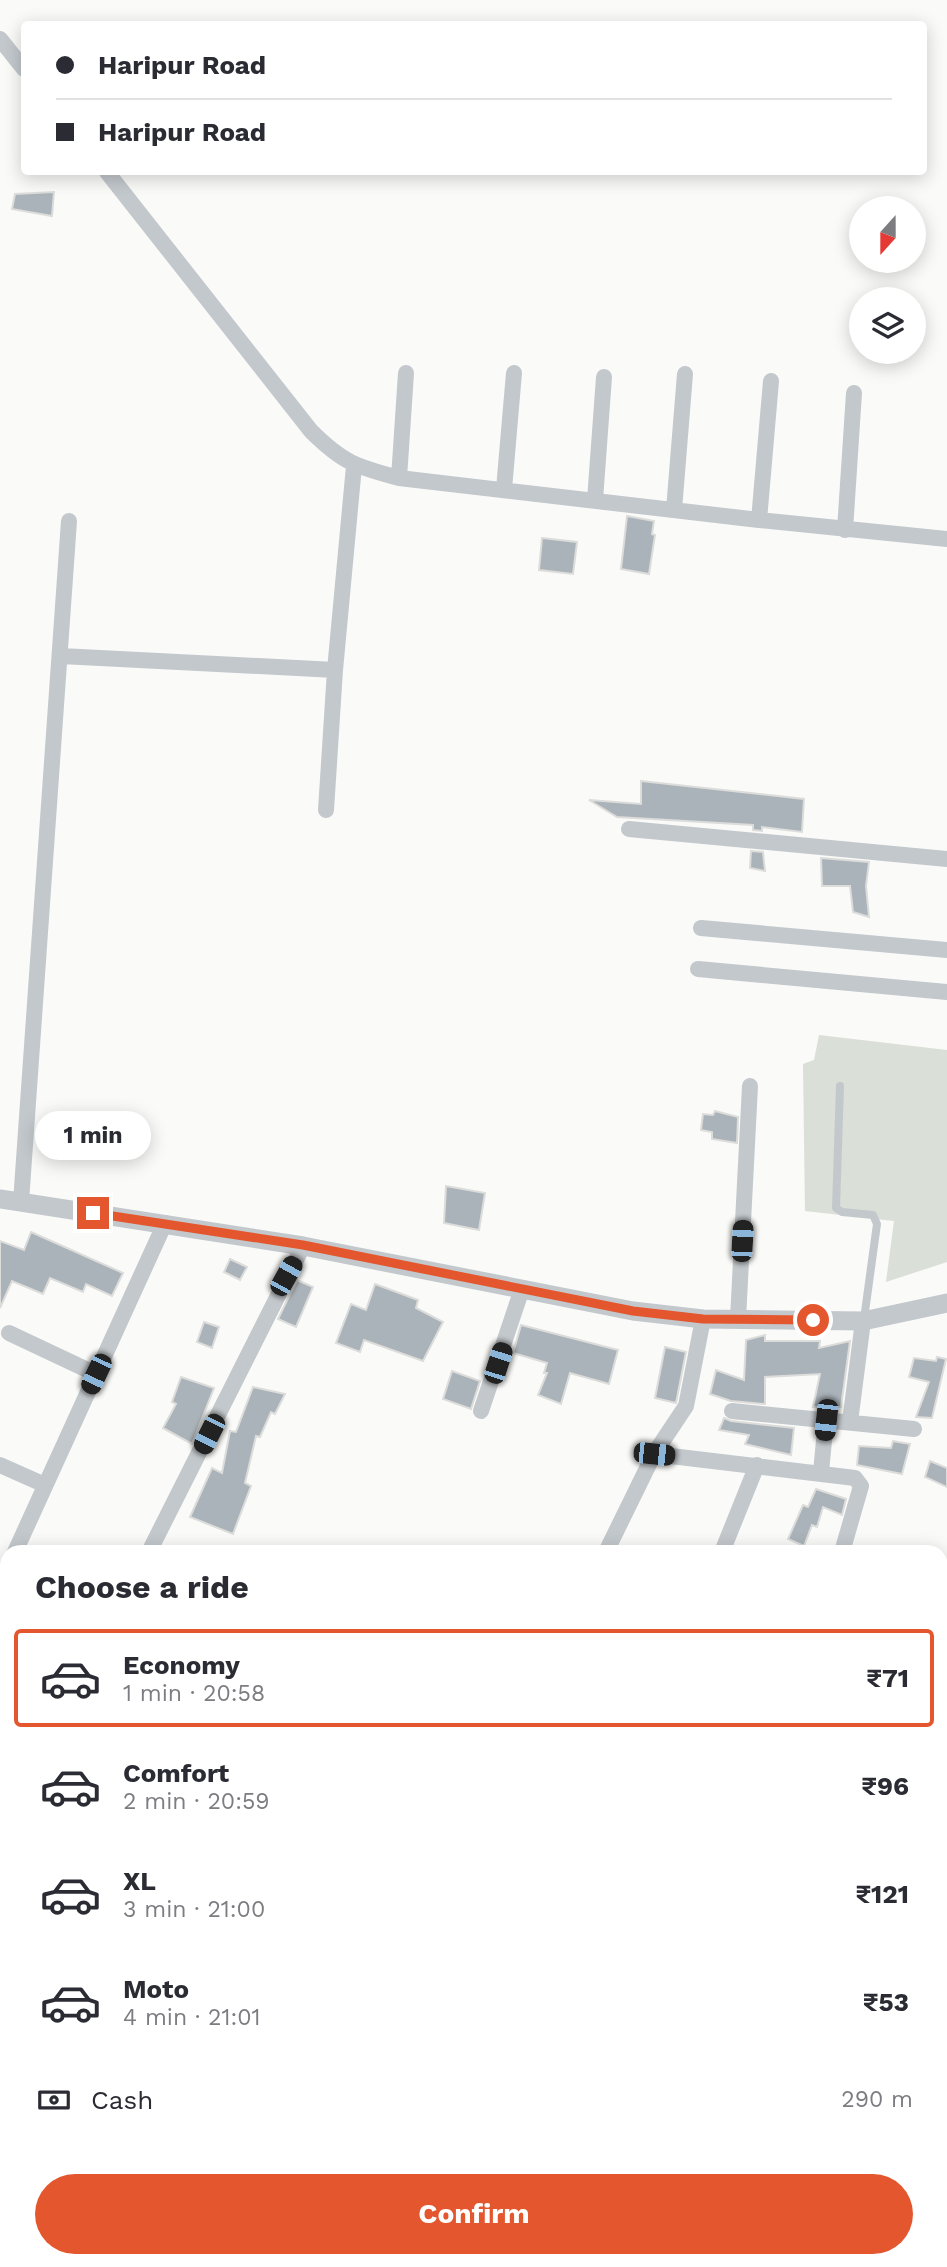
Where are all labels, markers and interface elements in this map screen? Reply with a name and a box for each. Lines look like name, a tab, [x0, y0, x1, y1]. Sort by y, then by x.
text: Haripur Road	[98, 50, 266, 80]
text: Haripur Road	[98, 117, 266, 147]
north arrow	[849, 196, 926, 273]
map controls	[849, 196, 926, 364]
button: layers	[849, 287, 926, 364]
callout: 1 min	[35, 1112, 151, 1160]
text: 1 min	[63, 1122, 123, 1149]
route end	[77, 1197, 109, 1229]
car	[731, 1219, 754, 1263]
car	[267, 1253, 306, 1299]
route start	[797, 1304, 829, 1336]
car	[482, 1340, 515, 1386]
car	[78, 1351, 115, 1397]
car	[814, 1398, 839, 1442]
car	[191, 1411, 228, 1457]
car	[633, 1441, 676, 1467]
text: Choose a ride	[35, 1568, 249, 1606]
icon: car	[39, 1647, 102, 1710]
text: Economy	[123, 1650, 240, 1680]
text: ₹71	[866, 1663, 909, 1693]
text: 1 min · 20:58	[123, 1680, 265, 1707]
icon: car	[39, 1755, 102, 1818]
text: Comfort	[123, 1758, 229, 1788]
text: ₹96	[861, 1771, 909, 1801]
text: 2 min · 20:59	[123, 1788, 270, 1815]
icon: car	[39, 1863, 102, 1926]
text: XL	[123, 1866, 156, 1896]
text: ₹121	[855, 1879, 909, 1909]
text: 3 min · 21:00	[123, 1896, 265, 1923]
icon: car	[39, 1971, 102, 2034]
text: Moto	[123, 1974, 189, 2004]
text: ₹53	[863, 1987, 909, 2017]
text: 4 min · 21:01	[123, 2004, 261, 2031]
icon: cash	[35, 2081, 73, 2119]
text: Cash	[91, 2085, 153, 2115]
text: 290 m	[841, 2086, 913, 2113]
button: Confirm	[35, 2174, 913, 2254]

